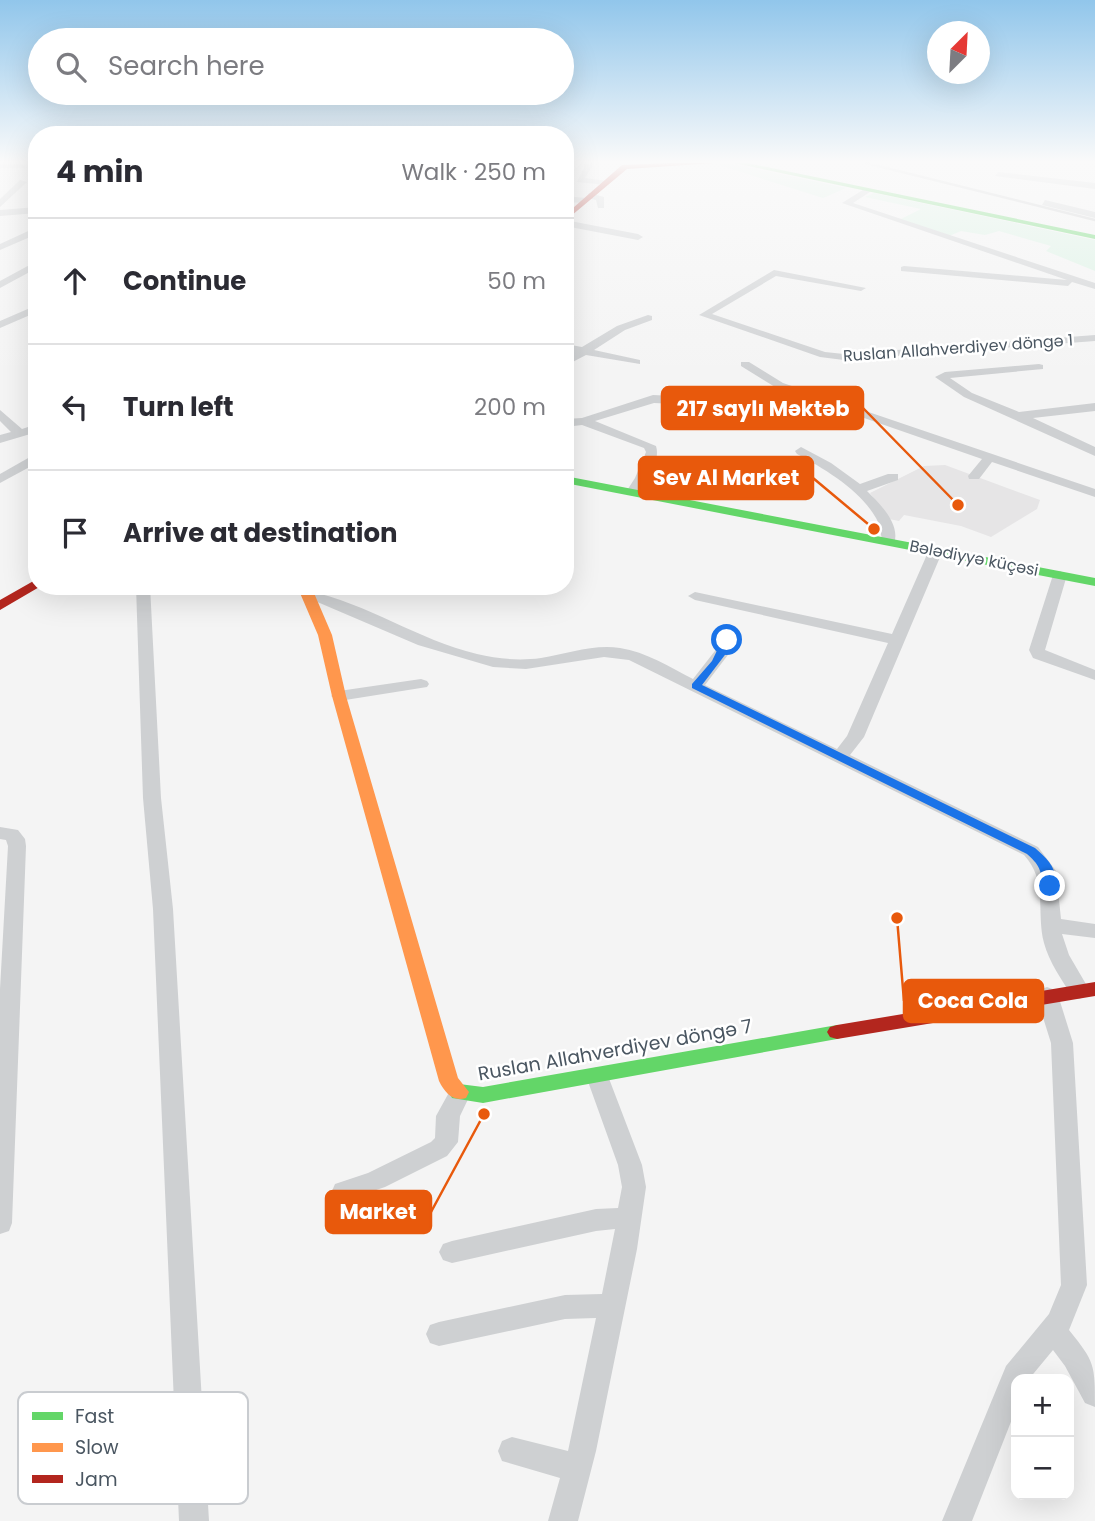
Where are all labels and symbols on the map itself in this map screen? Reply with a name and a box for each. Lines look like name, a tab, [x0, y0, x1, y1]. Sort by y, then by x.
north arrow	[927, 21, 990, 84]
street label: Ruslan Allahverdiyev döngə 1	[842, 328, 1074, 368]
callout: 217 saylı Məktəb	[662, 387, 863, 429]
text: 217 saylı Məktəb	[676, 394, 850, 423]
callout: Sev Al Market	[639, 457, 813, 499]
text: Sev Al Market	[653, 463, 799, 492]
street label: Bələdiyyə küçəsi	[908, 534, 1040, 582]
route start	[711, 624, 742, 655]
route end	[1034, 870, 1065, 901]
callout: Coca Cola	[904, 980, 1043, 1022]
text: Coca Cola	[918, 986, 1028, 1015]
street label: Ruslan Allahverdiyev döngə 7	[476, 1013, 754, 1087]
callout: Market	[326, 1191, 431, 1233]
text: Market	[340, 1197, 416, 1226]
legend	[18, 1392, 248, 1504]
text: Fast	[75, 1403, 114, 1430]
text: Slow	[75, 1434, 119, 1461]
text: Jam	[75, 1466, 117, 1493]

